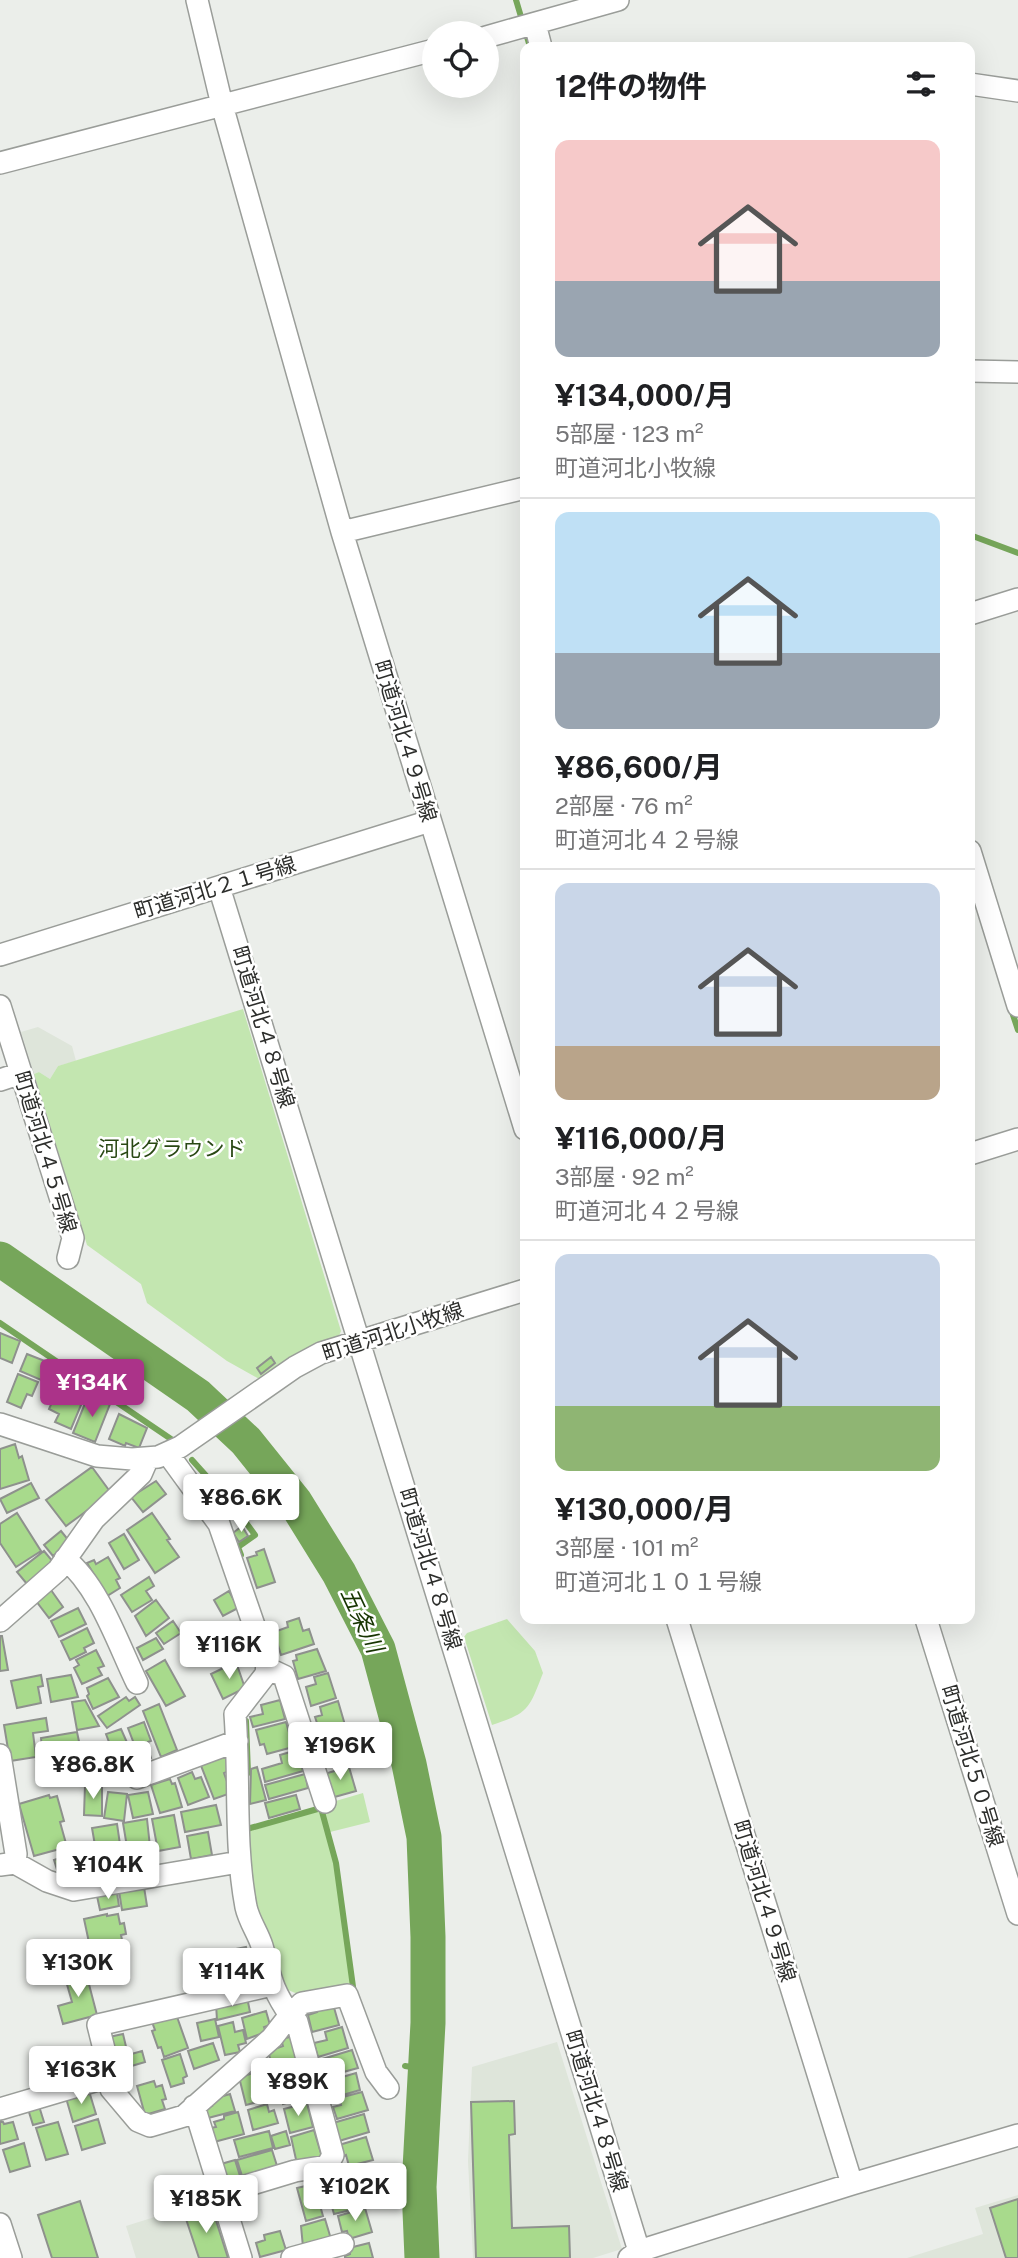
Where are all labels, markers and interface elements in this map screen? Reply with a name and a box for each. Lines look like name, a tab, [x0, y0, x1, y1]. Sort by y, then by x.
map controls	[422, 21, 499, 98]
button: locate	[422, 21, 499, 98]
icon: filters	[902, 65, 940, 103]
text: 12件の物件	[555, 68, 707, 104]
icon: home	[685, 186, 811, 312]
text: ¥134,000/月	[555, 377, 735, 413]
text: 5部屋 · 123 m²	[555, 420, 704, 447]
text: 町道河北小牧線	[555, 454, 716, 481]
icon: home	[685, 558, 811, 684]
street label: 町道河北４９号線	[369, 657, 442, 825]
text: ¥86,600/月	[555, 749, 723, 785]
text: 2部屋 · 76 m²	[555, 792, 693, 819]
text: 町道河北４２号線	[555, 826, 739, 853]
street label: 町道河北２１号線	[131, 851, 299, 924]
icon: home	[685, 929, 811, 1055]
street label: 町道河北４８号線	[227, 943, 300, 1111]
street label: 町道河北４５号線	[9, 1068, 82, 1236]
text: ¥116,000/月	[555, 1120, 728, 1156]
park label: 河北グラウンド	[99, 1136, 246, 1161]
text: 3部屋 · 92 m²	[555, 1163, 694, 1190]
text: 町道河北４２号線	[555, 1197, 739, 1224]
street label: 町道河北小牧線	[319, 1297, 467, 1366]
icon: home	[685, 1300, 811, 1426]
pin: ¥134K	[43, 1360, 141, 1419]
text: ¥134K	[56, 1368, 128, 1395]
pin: ¥86.6K	[184, 1474, 298, 1534]
text: ¥86.6K	[199, 1483, 283, 1510]
street label: 町道河北４８号線	[394, 1485, 467, 1653]
text: ¥130,000/月	[555, 1491, 734, 1527]
text: 3部屋 · 101 m²	[555, 1534, 699, 1561]
text: 町道河北１０１号線	[555, 1568, 762, 1595]
water label: 五条川	[336, 1583, 391, 1659]
pin: ¥116K	[180, 1622, 278, 1681]
text: ¥116K	[196, 1630, 262, 1657]
street label: 町道河北５０号線	[936, 1682, 1009, 1850]
pin: ¥196K	[291, 1722, 389, 1782]
text: ¥196K	[304, 1731, 376, 1758]
pin: ¥86.8K	[36, 1742, 150, 1801]
text: ¥86.8K	[51, 1750, 135, 1777]
street label: 町道河北４９号線	[728, 1817, 801, 1985]
pin: ¥104K	[59, 1842, 157, 1901]
text: ¥104K	[72, 1850, 144, 1877]
pin: ¥130K	[29, 1940, 127, 1999]
text: ¥130K	[42, 1948, 114, 1975]
pin: ¥114K	[183, 1948, 281, 2008]
text: ¥114K	[199, 1957, 265, 1984]
street label: 町道河北４８号線	[560, 2027, 633, 2195]
pin: ¥163K	[32, 2046, 130, 2106]
text: ¥163K	[45, 2055, 117, 2082]
pin: ¥89K	[257, 2058, 339, 2118]
text: ¥89K	[267, 2067, 329, 2094]
pin: ¥102K	[306, 2164, 404, 2223]
text: ¥102K	[320, 2172, 390, 2199]
pin: ¥185K	[157, 2176, 255, 2235]
text: ¥185K	[170, 2184, 242, 2211]

